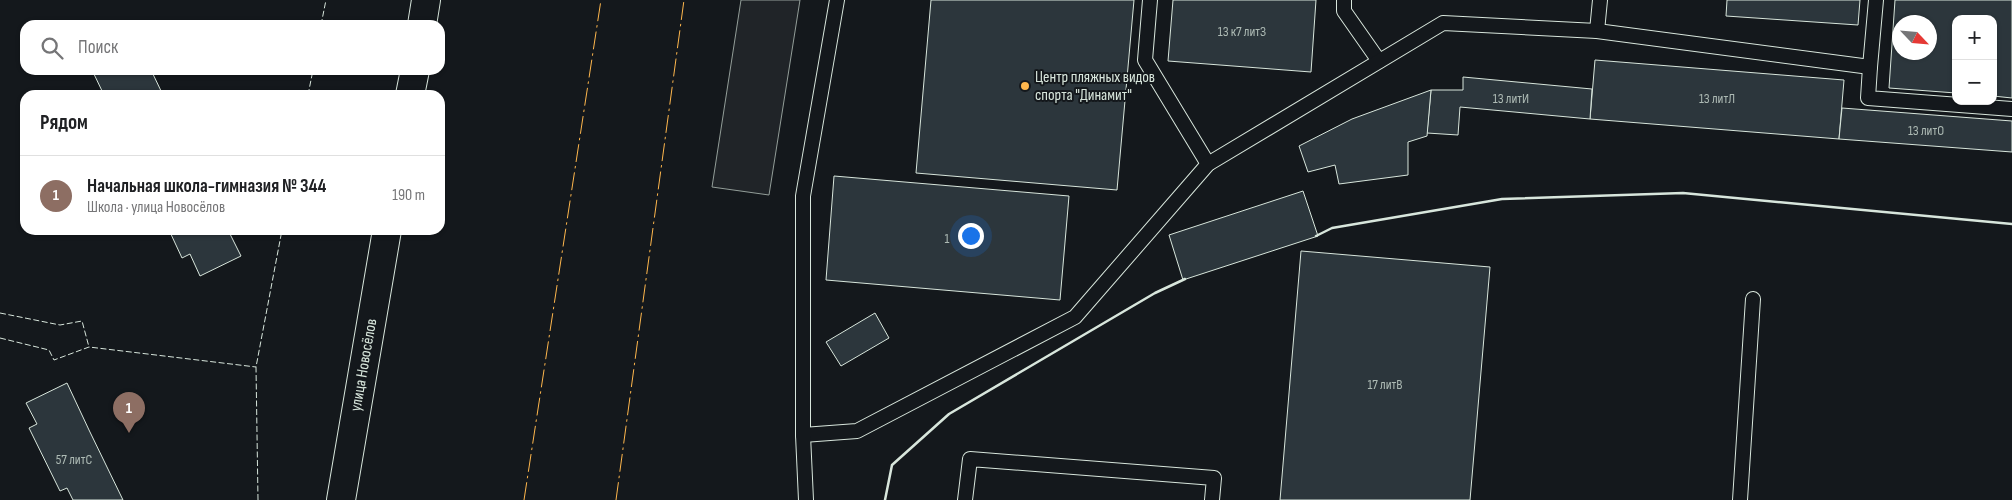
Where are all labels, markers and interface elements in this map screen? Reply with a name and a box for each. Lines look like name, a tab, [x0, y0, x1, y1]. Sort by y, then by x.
north arrow	[1892, 15, 1937, 60]
map controls	[1952, 15, 1997, 105]
button: +	[1952, 15, 1997, 60]
search box	[20, 20, 445, 75]
house number: 13 к7 литЗ	[1218, 23, 1266, 40]
icon: search	[38, 34, 66, 62]
text: Поиск	[78, 36, 118, 59]
button: −	[1952, 60, 1997, 105]
place label: Центр пляжных видов спорта "Динамит"	[1035, 68, 1155, 105]
marker: Центр пляжных видов спорта "Динамит"	[1019, 80, 1031, 92]
house number: 13 литИ	[1493, 90, 1529, 107]
house number: 13 литЛ	[1699, 90, 1735, 107]
text: Рядом	[40, 110, 88, 135]
house number: 13 литО	[1908, 122, 1944, 139]
text: Начальная школа-гимназия № 344	[87, 175, 326, 198]
text: 1	[53, 186, 59, 205]
text: 190 m	[392, 186, 425, 205]
text: Школа · улица Новосёлов	[87, 198, 225, 217]
your location	[958, 223, 984, 249]
house number: 1	[945, 230, 950, 247]
street label: улица Новосёлов	[347, 317, 381, 413]
house number: 17 литВ	[1367, 376, 1403, 393]
pin: 1	[113, 392, 145, 433]
house number: 57 литС	[56, 451, 92, 468]

